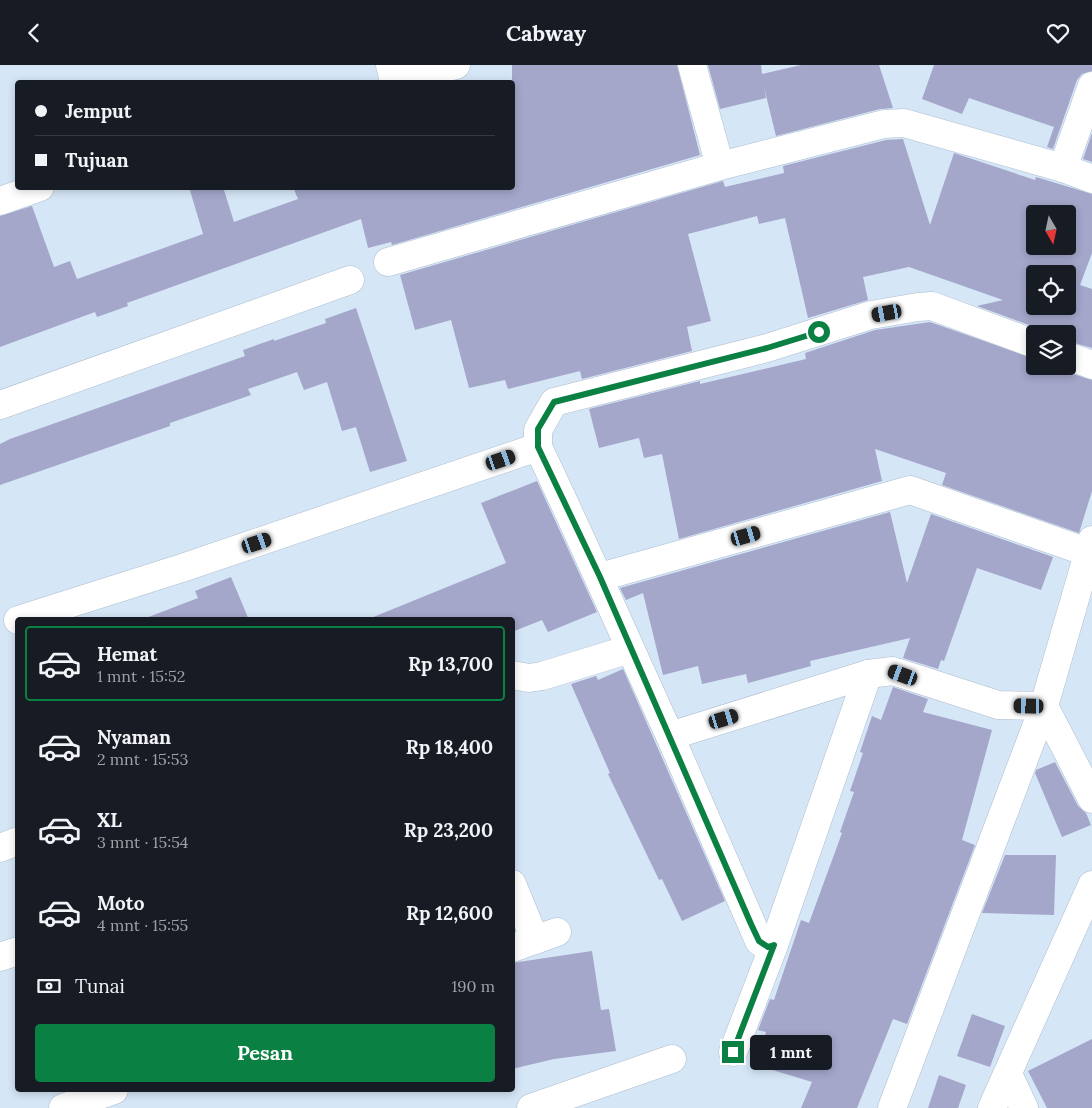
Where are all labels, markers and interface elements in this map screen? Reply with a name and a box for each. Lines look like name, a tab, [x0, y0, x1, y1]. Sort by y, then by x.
icon: back	[20, 19, 48, 47]
text: Cabway	[506, 19, 586, 47]
icon: heart	[1044, 19, 1072, 47]
text: Jemput	[65, 99, 132, 123]
text: Tujuan	[65, 148, 129, 172]
north arrow	[1026, 205, 1076, 255]
map controls	[1026, 205, 1076, 375]
button: locate	[1026, 265, 1076, 315]
car	[870, 303, 903, 323]
route start	[808, 321, 830, 343]
button: layers	[1026, 325, 1076, 375]
car	[484, 448, 517, 472]
car	[729, 525, 762, 547]
car	[240, 531, 273, 555]
icon: car	[37, 641, 82, 686]
text: Hemat	[97, 642, 157, 666]
text: Rp 13,700	[408, 652, 493, 676]
car	[886, 663, 919, 687]
text: 1 mnt · 15:52	[97, 666, 185, 686]
car	[1013, 698, 1044, 714]
car	[707, 707, 740, 731]
icon: car	[37, 724, 82, 769]
text: Nyaman	[97, 725, 171, 749]
text: Rp 18,400	[406, 735, 493, 759]
text: 2 mnt · 15:53	[97, 749, 188, 769]
icon: car	[37, 807, 82, 852]
text: XL	[97, 808, 122, 832]
text: Rp 23,200	[404, 818, 493, 842]
text: 3 mnt · 15:54	[97, 832, 189, 852]
icon: car	[37, 890, 82, 935]
text: Moto	[97, 891, 144, 915]
text: Rp 12,600	[406, 901, 493, 925]
text: 4 mnt · 15:55	[97, 915, 188, 935]
icon: cash	[35, 972, 63, 1000]
text: Tunai	[75, 974, 125, 998]
text: 190 m	[451, 976, 495, 996]
button: Pesan	[35, 1024, 495, 1082]
callout: 1 mnt	[750, 1035, 833, 1069]
route end	[722, 1041, 744, 1063]
text: 1 mnt	[770, 1042, 812, 1062]

